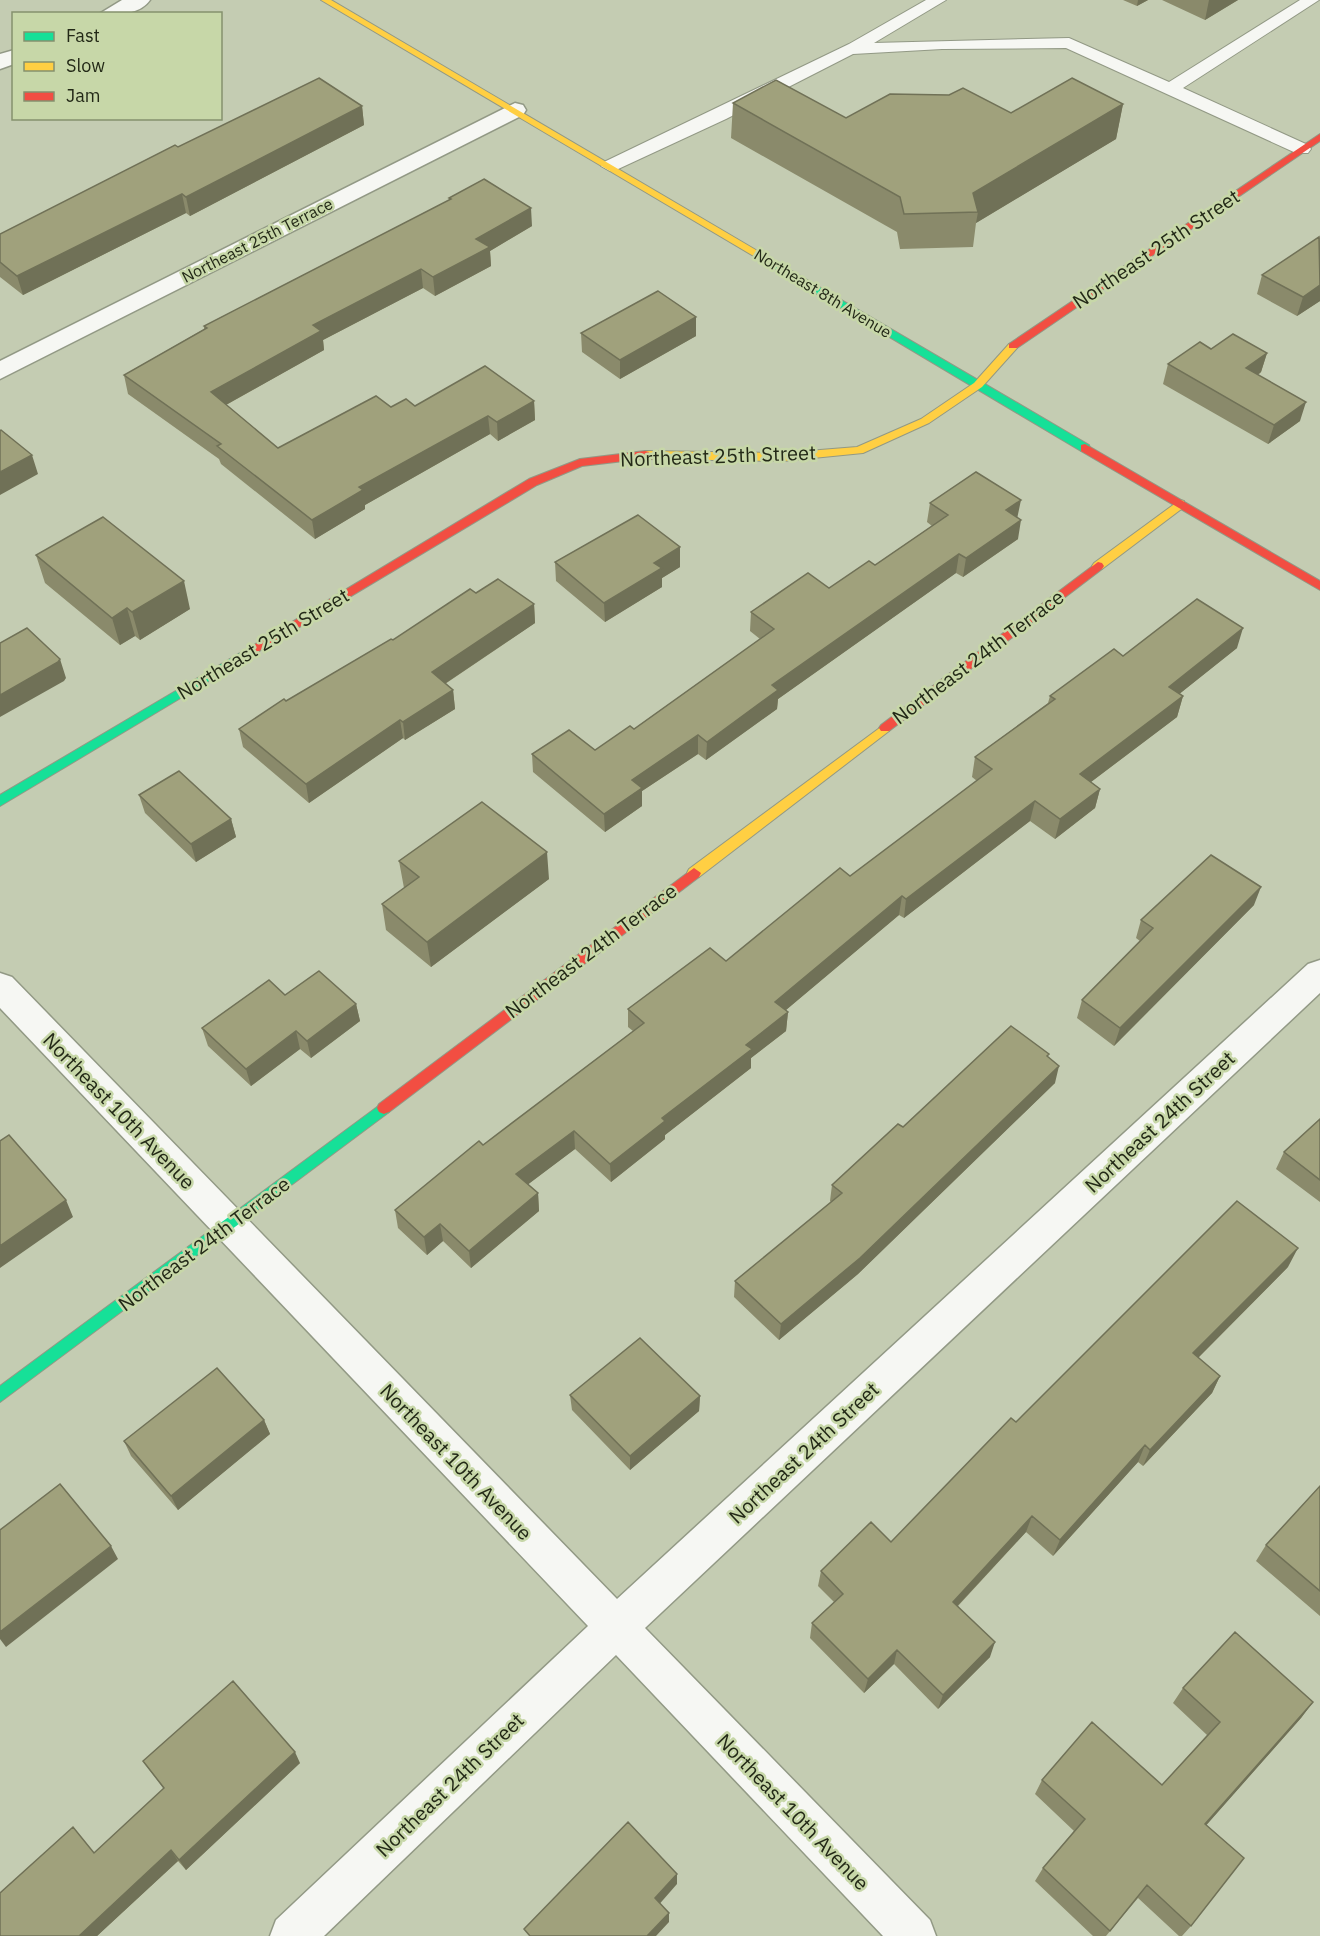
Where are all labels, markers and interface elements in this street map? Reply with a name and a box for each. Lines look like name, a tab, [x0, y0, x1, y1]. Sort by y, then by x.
legend	[12, 12, 222, 120]
text: Fast	[66, 24, 100, 47]
text: Slow	[66, 54, 105, 77]
text: Jam	[66, 84, 101, 107]
street label: Northeast 25th Street	[1067, 183, 1245, 315]
street label: Northeast 25th Terrace	[178, 193, 336, 287]
street label: Northeast 8th Avenue	[751, 244, 896, 342]
street label: Northeast 25th Street	[620, 439, 816, 472]
street label: Northeast 25th Street	[172, 581, 354, 706]
street label: Northeast 24th Terrace	[886, 583, 1069, 730]
street label: Northeast 24th Terrace	[499, 877, 682, 1024]
street label: Northeast 10th Avenue	[37, 1026, 201, 1195]
street label: Northeast 24th Street	[1079, 1045, 1241, 1198]
street label: Northeast 24th Terrace	[112, 1170, 295, 1317]
street label: Northeast 24th Street	[723, 1376, 885, 1529]
street label: Northeast 10th Avenue	[374, 1377, 538, 1546]
street label: Northeast 24th Street	[370, 1707, 530, 1862]
street label: Northeast 10th Avenue	[711, 1727, 875, 1896]

